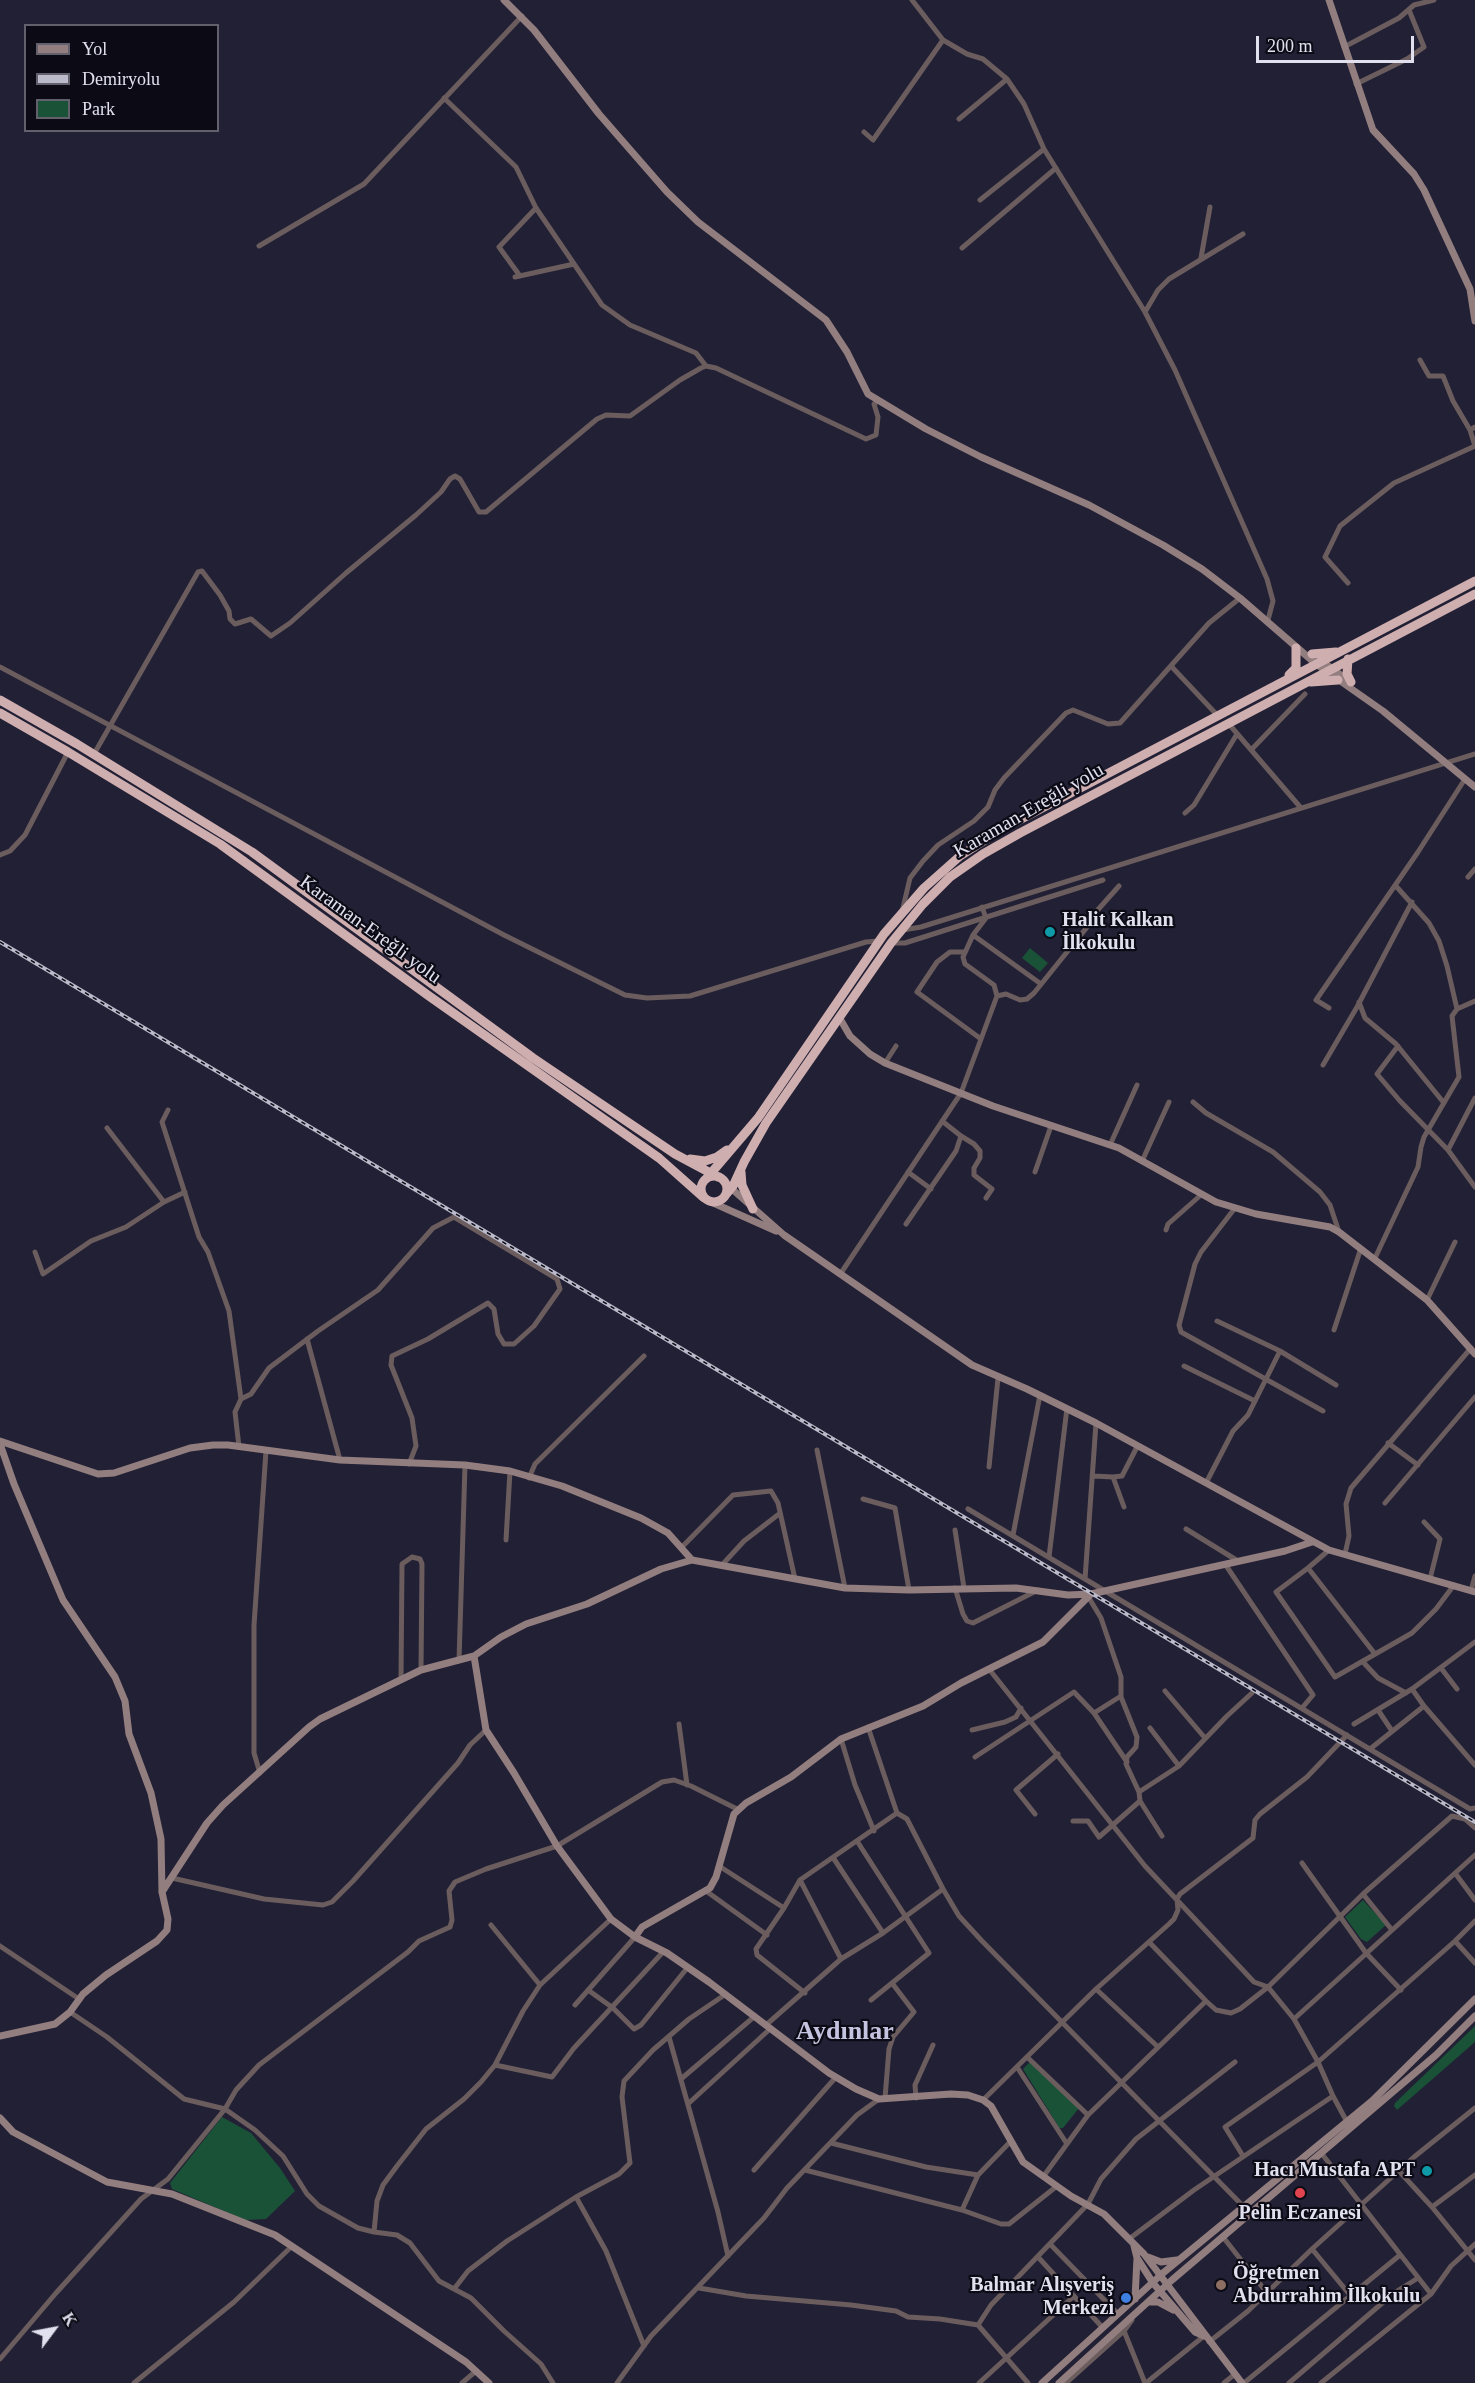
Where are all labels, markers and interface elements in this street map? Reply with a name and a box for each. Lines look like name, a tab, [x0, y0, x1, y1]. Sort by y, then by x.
legend	[24, 24, 219, 132]
scale bar	[1259, 24, 1416, 62]
text: 200 m	[1267, 36, 1313, 56]
text: Yol	[82, 39, 107, 59]
text: Demiryolu	[82, 69, 160, 89]
text: Park	[82, 99, 115, 119]
street label: Karaman-Ereğli yolu	[950, 758, 1108, 864]
street label: Karaman-Ereğli yolu	[294, 871, 446, 989]
place label: Halit Kalkan İlkokulu	[1062, 909, 1174, 956]
marker: Halit Kalkan İlkokulu	[1043, 925, 1057, 939]
district label: Aydınlar	[796, 2016, 894, 2048]
place label: Hacı Mustafa APT	[1254, 2159, 1415, 2183]
marker: Hacı Mustafa APT	[1420, 2164, 1434, 2178]
marker: Pelin Eczanesi	[1293, 2186, 1307, 2200]
place label: Pelin Eczanesi	[1239, 2202, 1361, 2226]
place label: Öğretmen Abdurrahim İlkokulu	[1233, 2262, 1420, 2309]
place label: Balmar Alışveriş Merkezi	[970, 2274, 1114, 2321]
marker: Öğretmen Abdurrahim İlkokulu	[1214, 2278, 1228, 2292]
marker: Balmar Alışveriş Merkezi	[1119, 2291, 1133, 2305]
north arrow	[24, 2299, 84, 2359]
text: K	[59, 2309, 80, 2329]

